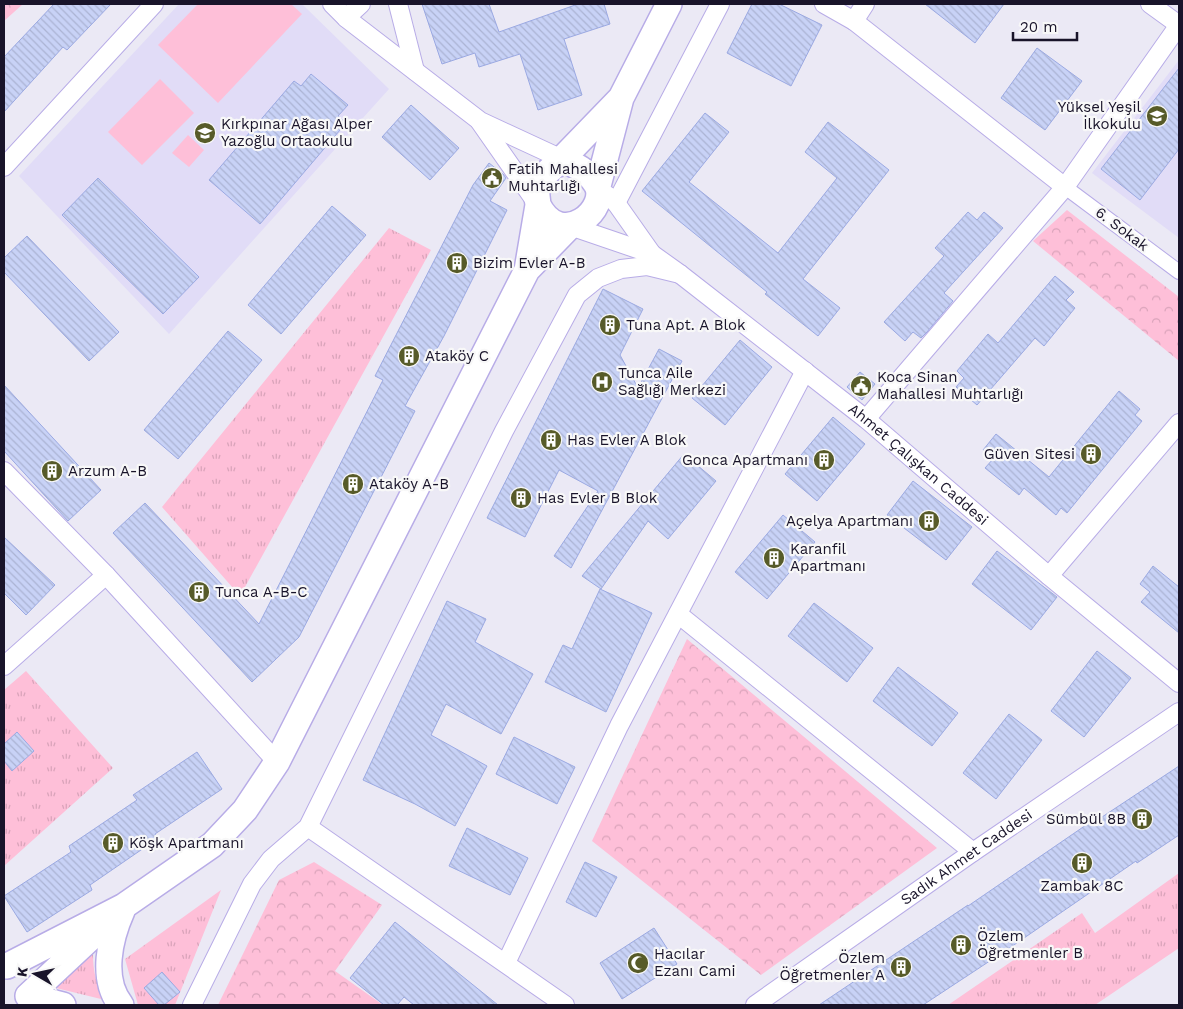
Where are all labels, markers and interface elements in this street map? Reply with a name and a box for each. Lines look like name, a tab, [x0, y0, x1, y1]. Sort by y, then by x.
scale bar	[1013, 10, 1077, 42]
text: 20 m	[1020, 18, 1058, 36]
place label: Yüksel Yeşil İlkokulu	[1058, 98, 1141, 133]
school or university icon: Yüksel Yeşil İlkokulu	[1145, 104, 1169, 128]
place label: Kırkpınar Ağası Alper Yazoğlu Ortaokulu	[221, 115, 372, 150]
school or university icon: Kırkpınar Ağası Alper Yazoğlu Ortaokulu	[193, 121, 217, 145]
place label: Fatih Mahallesi Muhtarlığı	[508, 160, 618, 195]
public building icon: Fatih Mahallesi Muhtarlığı	[480, 166, 504, 190]
street label: 6. Sokak	[1092, 203, 1153, 255]
building icon: Bizim Evler A-B	[445, 251, 469, 275]
place label: Bizim Evler A-B	[473, 254, 586, 272]
building icon: Tuna Apt. A Blok	[598, 313, 622, 337]
place label: Tuna Apt. A Blok	[626, 316, 746, 334]
building icon: Ataköy C	[397, 344, 421, 368]
place label: Ataköy C	[425, 347, 489, 365]
place label: Tunca Aile Sağlığı Merkezi	[618, 364, 726, 399]
place label: Koca Sinan Mahallesi Muhtarlığı	[877, 368, 1023, 403]
hospital icon: Tunca Aile Sağlığı Merkezi	[590, 370, 614, 394]
public building icon: Koca Sinan Mahallesi Muhtarlığı	[849, 374, 873, 398]
street label: Ahmet Çalışkan Caddesi	[845, 400, 992, 529]
building icon: Has Evler A Blok	[539, 428, 563, 452]
place label: Has Evler A Blok	[567, 431, 687, 449]
building icon: Güven Sitesi	[1079, 442, 1103, 466]
place label: Güven Sitesi	[984, 445, 1075, 463]
building icon: Gonca Apartmanı	[812, 448, 836, 472]
place label: Gonca Apartmanı	[682, 451, 808, 469]
building icon: Arzum A-B	[40, 459, 64, 483]
place label: Arzum A-B	[68, 462, 147, 480]
building icon: Ataköy A-B	[341, 472, 365, 496]
place label: Ataköy A-B	[369, 475, 449, 493]
building icon: Has Evler B Blok	[509, 486, 533, 510]
place label: Has Evler B Blok	[537, 489, 658, 507]
building icon: Açelya Apartmanı	[917, 509, 941, 533]
place label: Açelya Apartmanı	[786, 512, 913, 530]
place label: Karanfil Apartmanı	[790, 540, 866, 575]
building icon: Karanfil Apartmanı	[762, 546, 786, 570]
building icon: Tunca A-B-C	[187, 580, 211, 604]
place label: Tunca A-B-C	[215, 583, 308, 601]
street label: Sadık Ahmet Caddesi	[897, 806, 1036, 909]
building icon: Sümbül 8B	[1130, 807, 1154, 831]
place label: Sümbül 8B	[1046, 810, 1126, 828]
building icon: Köşk Apartmanı	[101, 831, 125, 855]
place label: Köşk Apartmanı	[129, 834, 244, 852]
building icon: Zambak 8C	[1070, 851, 1094, 875]
place label: Zambak 8C	[1041, 877, 1123, 895]
place label: Özlem Öğretmenler B	[977, 927, 1083, 962]
building icon: Özlem Öğretmenler B	[949, 933, 973, 957]
place label: Hacılar Ezanı Cami	[654, 945, 736, 980]
north arrow	[10, 949, 60, 999]
place label: Özlem Öğretmenler A	[780, 949, 885, 984]
mosque icon: Hacılar Ezanı Cami	[626, 951, 650, 975]
building icon: Özlem Öğretmenler A	[889, 955, 913, 979]
text: K	[13, 966, 31, 978]

